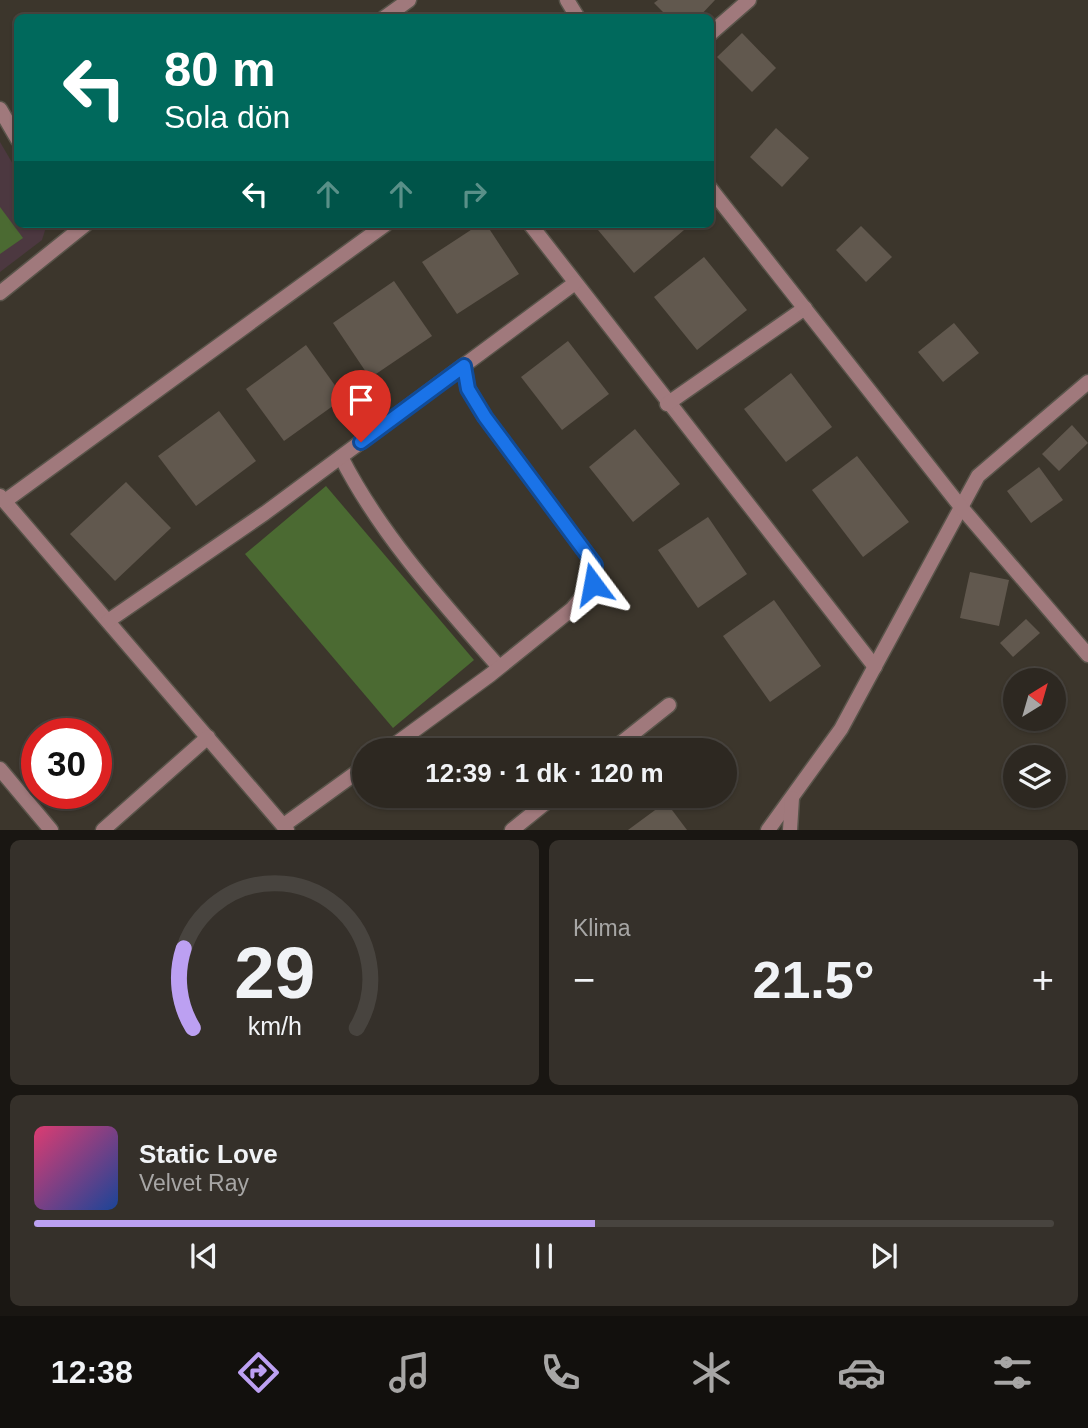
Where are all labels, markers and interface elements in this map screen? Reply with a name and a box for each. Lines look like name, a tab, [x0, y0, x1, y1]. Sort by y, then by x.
icon: left	[49, 42, 140, 133]
text: 80 m	[164, 42, 276, 96]
text: Sola dön	[164, 99, 290, 135]
icon: left	[236, 175, 274, 213]
icon: ahead	[309, 175, 347, 213]
icon: ahead	[382, 175, 420, 213]
icon: right	[455, 175, 493, 213]
pin	[331, 370, 391, 442]
icon: arrive	[342, 381, 380, 419]
position arrow	[556, 547, 630, 621]
north arrow	[1003, 668, 1066, 732]
map controls	[1003, 668, 1066, 808]
speed limit sign: 30	[21, 718, 112, 809]
button: layers	[1003, 745, 1066, 808]
text: 12:39 · 1 dk · 120 m	[425, 758, 664, 788]
text: Klima	[573, 915, 631, 941]
text: 29	[234, 933, 315, 1014]
text: 21.5°	[752, 951, 875, 1009]
text: −	[573, 959, 595, 1001]
text: +	[1032, 959, 1054, 1001]
text: km/h	[247, 1012, 302, 1040]
text: Static Love	[139, 1139, 278, 1169]
text: Velvet Ray	[139, 1170, 249, 1196]
icon: previous	[185, 1237, 223, 1275]
icon: pause	[525, 1237, 563, 1275]
icon: next	[865, 1237, 903, 1275]
icon: directions	[234, 1348, 283, 1397]
icon: music	[385, 1348, 434, 1397]
icon: phone	[536, 1348, 585, 1397]
icon: climate	[687, 1348, 736, 1397]
icon: car	[837, 1348, 886, 1397]
icon: filters	[988, 1348, 1037, 1397]
text: 12:38	[51, 1354, 133, 1390]

